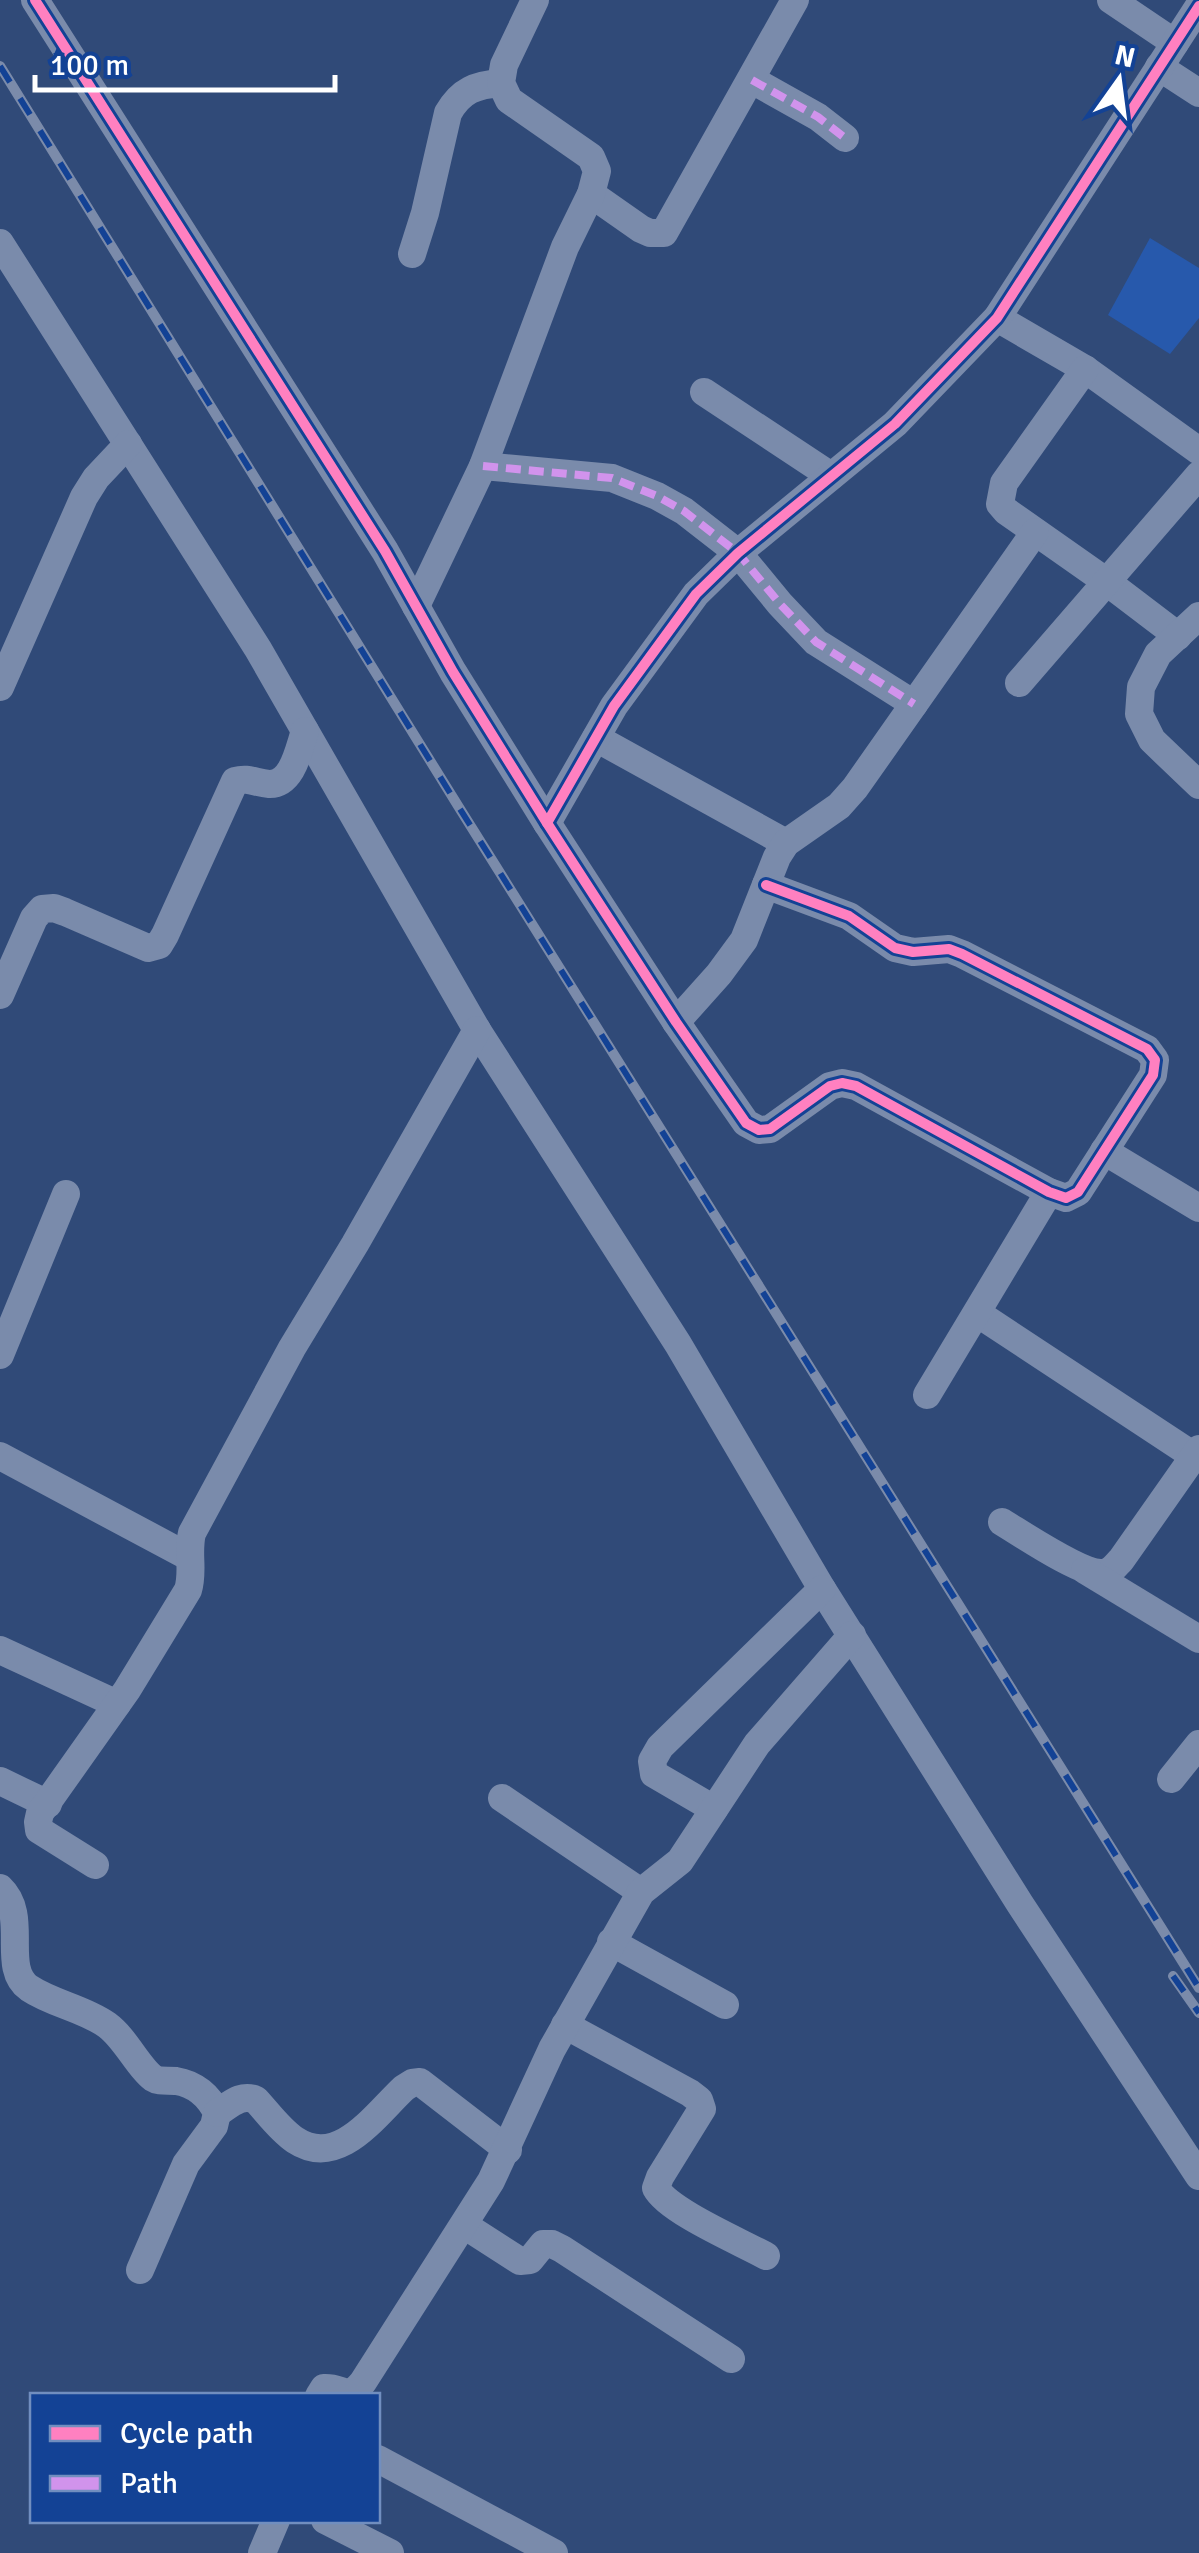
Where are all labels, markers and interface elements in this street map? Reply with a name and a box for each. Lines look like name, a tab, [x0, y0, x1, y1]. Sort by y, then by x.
scale bar	[35, 30, 335, 92]
north arrow	[1069, 30, 1169, 130]
text: N	[1111, 38, 1138, 76]
text: 100 m	[50, 47, 129, 84]
legend	[30, 2393, 380, 2523]
text: Cycle path	[120, 2415, 254, 2452]
text: Path	[120, 2465, 178, 2502]

